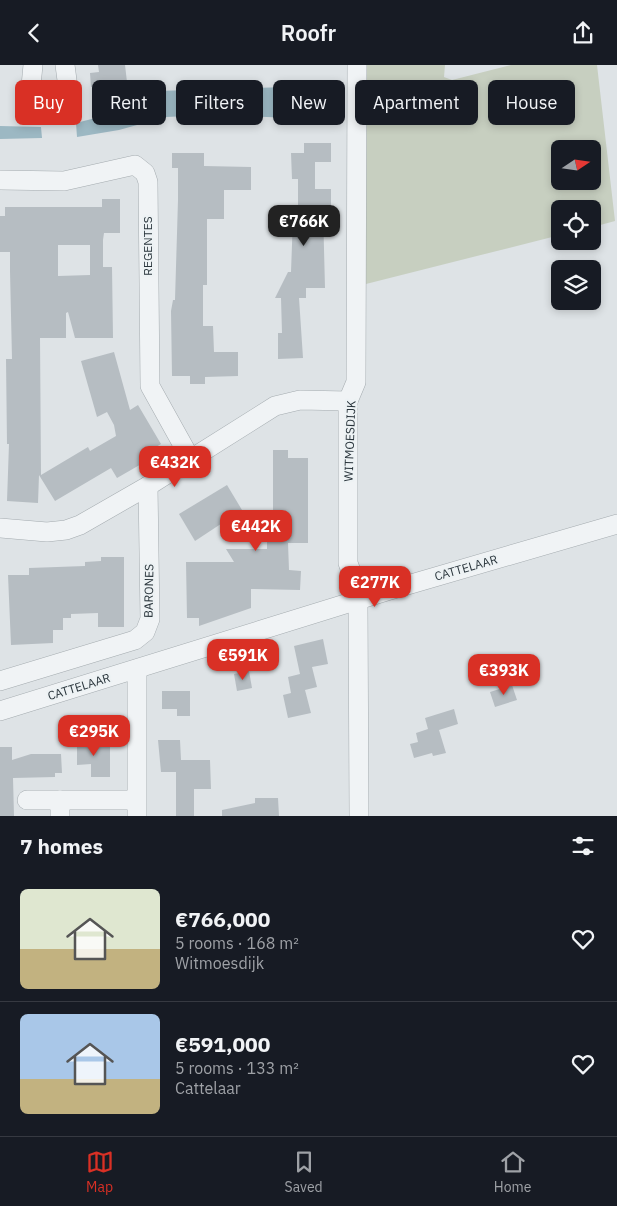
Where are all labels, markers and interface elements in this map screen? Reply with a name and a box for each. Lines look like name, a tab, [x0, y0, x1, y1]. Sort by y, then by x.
text: Roofr	[281, 18, 336, 47]
icon: back	[20, 19, 48, 47]
icon: share	[569, 19, 597, 47]
chip: Buy	[15, 80, 82, 125]
chip: Rent	[92, 80, 166, 125]
chip: Filters	[176, 80, 263, 125]
chip: New	[273, 80, 345, 125]
chip: Apartment	[355, 80, 478, 125]
chip: House	[488, 80, 575, 125]
north arrow	[551, 140, 601, 190]
map controls	[551, 140, 601, 310]
button: locate	[551, 200, 601, 250]
pin: €766K	[269, 205, 339, 247]
text: €766K	[279, 211, 329, 231]
street label: REGENTES	[140, 216, 155, 276]
button: layers	[551, 260, 601, 310]
street label: WITMOESDIJK	[341, 400, 358, 482]
pin: €432K	[140, 445, 210, 488]
text: €432K	[150, 452, 200, 472]
pin: €442K	[221, 509, 291, 552]
text: €442K	[231, 516, 281, 536]
street label: CATTELAAR	[433, 551, 499, 584]
street label: BARONES	[141, 564, 156, 618]
pin: €277K	[340, 565, 410, 608]
text: €277K	[350, 572, 400, 592]
pin: €591K	[208, 639, 278, 681]
text: €591K	[218, 645, 268, 665]
pin: €393K	[469, 653, 539, 696]
text: €393K	[479, 660, 529, 680]
street label: CATTELAAR	[46, 670, 112, 703]
pin: €295K	[59, 715, 129, 757]
text: €295K	[69, 721, 119, 741]
text: 7 homes	[20, 832, 103, 860]
icon: filters	[569, 832, 597, 860]
text: €766,000	[175, 905, 270, 933]
icon: home	[60, 909, 120, 969]
icon: heart	[569, 925, 597, 953]
text: 5 rooms · 168 m²	[175, 933, 299, 953]
text: Witmoesdijk	[175, 953, 264, 973]
text: €591,000	[175, 1030, 270, 1058]
icon: home	[60, 1034, 120, 1094]
icon: heart	[569, 1050, 597, 1078]
text: 5 rooms · 133 m²	[175, 1058, 299, 1078]
text: Cattelaar	[175, 1078, 241, 1098]
tab: Map	[86, 1148, 114, 1196]
tab: Saved	[285, 1148, 323, 1196]
tab: Home	[494, 1148, 531, 1196]

